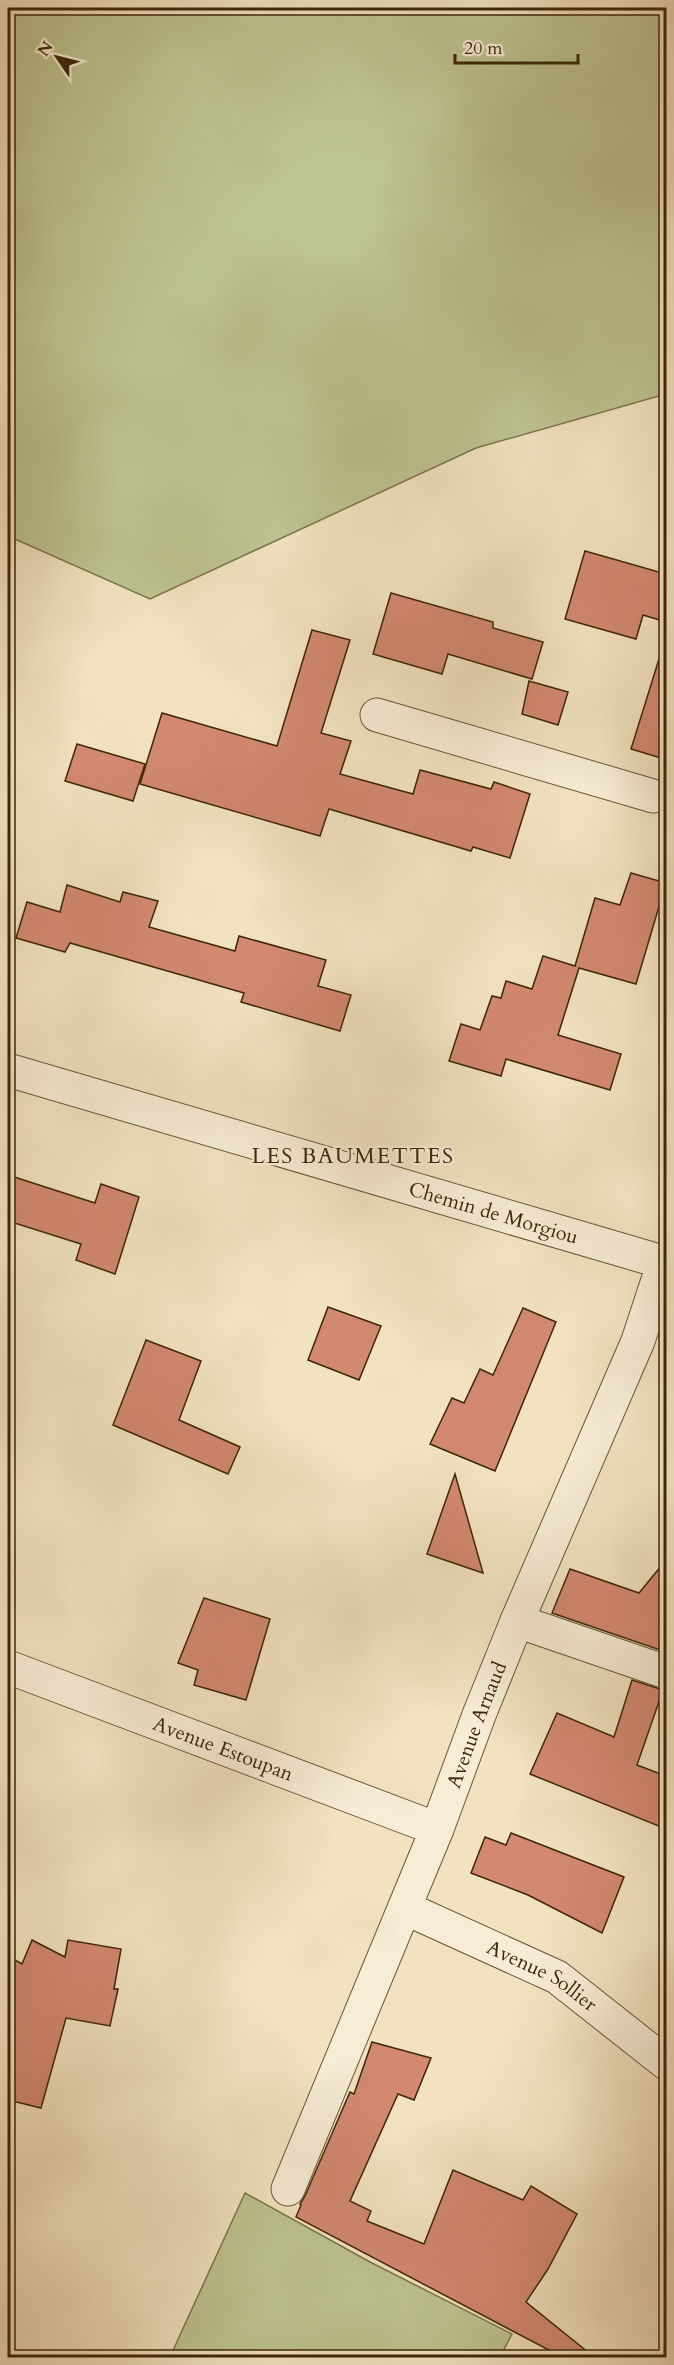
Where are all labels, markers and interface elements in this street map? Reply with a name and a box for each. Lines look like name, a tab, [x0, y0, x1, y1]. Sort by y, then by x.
north arrow	[27, 27, 87, 87]
scale bar	[455, 27, 578, 65]
text: 20 m	[464, 36, 503, 61]
text: N	[33, 37, 59, 61]
district label: LES BAUMETTES	[251, 1141, 455, 1171]
street label: Chemin de Morgiou	[405, 1175, 581, 1251]
street label: Avenue Arnaud	[440, 1657, 513, 1792]
street label: Avenue Estoupan	[149, 1710, 298, 1788]
street label: Avenue Sollier	[482, 1934, 603, 2018]

